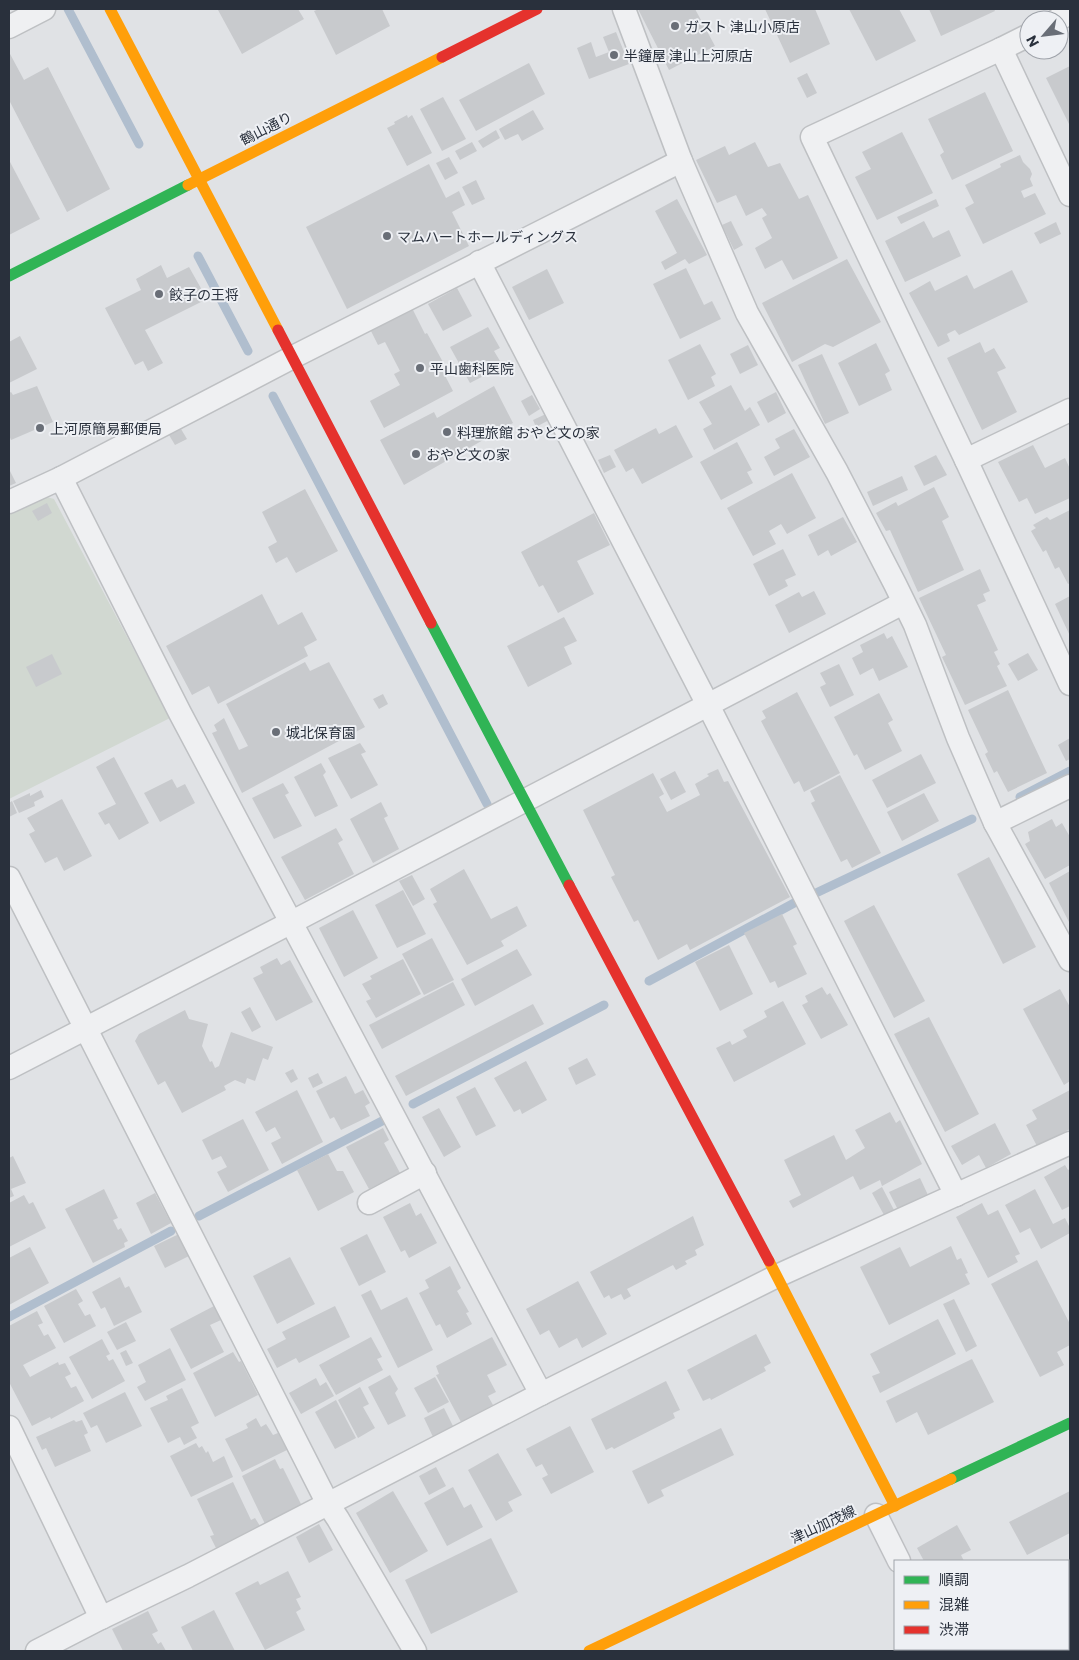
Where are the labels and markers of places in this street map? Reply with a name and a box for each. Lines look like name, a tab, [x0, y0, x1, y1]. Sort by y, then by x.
place label: ガスト 津山小原店	[685, 18, 800, 35]
marker: ガスト 津山小原店	[669, 20, 681, 32]
place label: 半鐘屋 津山上河原店	[624, 47, 753, 64]
marker: 半鐘屋 津山上河原店	[608, 49, 620, 61]
place label: マムハートホールディングス	[397, 228, 578, 245]
marker: マムハートホールディングス	[381, 230, 393, 242]
place label: 餃子の王将	[169, 286, 239, 303]
marker: 餃子の王将	[153, 288, 165, 300]
place label: 平山歯科医院	[430, 360, 514, 377]
marker: 平山歯科医院	[414, 362, 426, 374]
place label: 上河原簡易郵便局	[50, 420, 162, 437]
marker: 上河原簡易郵便局	[34, 422, 46, 434]
place label: 料理旅館 おやど文の家	[457, 424, 600, 441]
marker: 料理旅館 おやど文の家	[441, 426, 453, 438]
place label: おやど文の家	[426, 446, 510, 463]
marker: おやど文の家	[410, 448, 422, 460]
place label: 城北保育園	[286, 724, 356, 741]
marker: 城北保育園	[270, 726, 282, 738]

